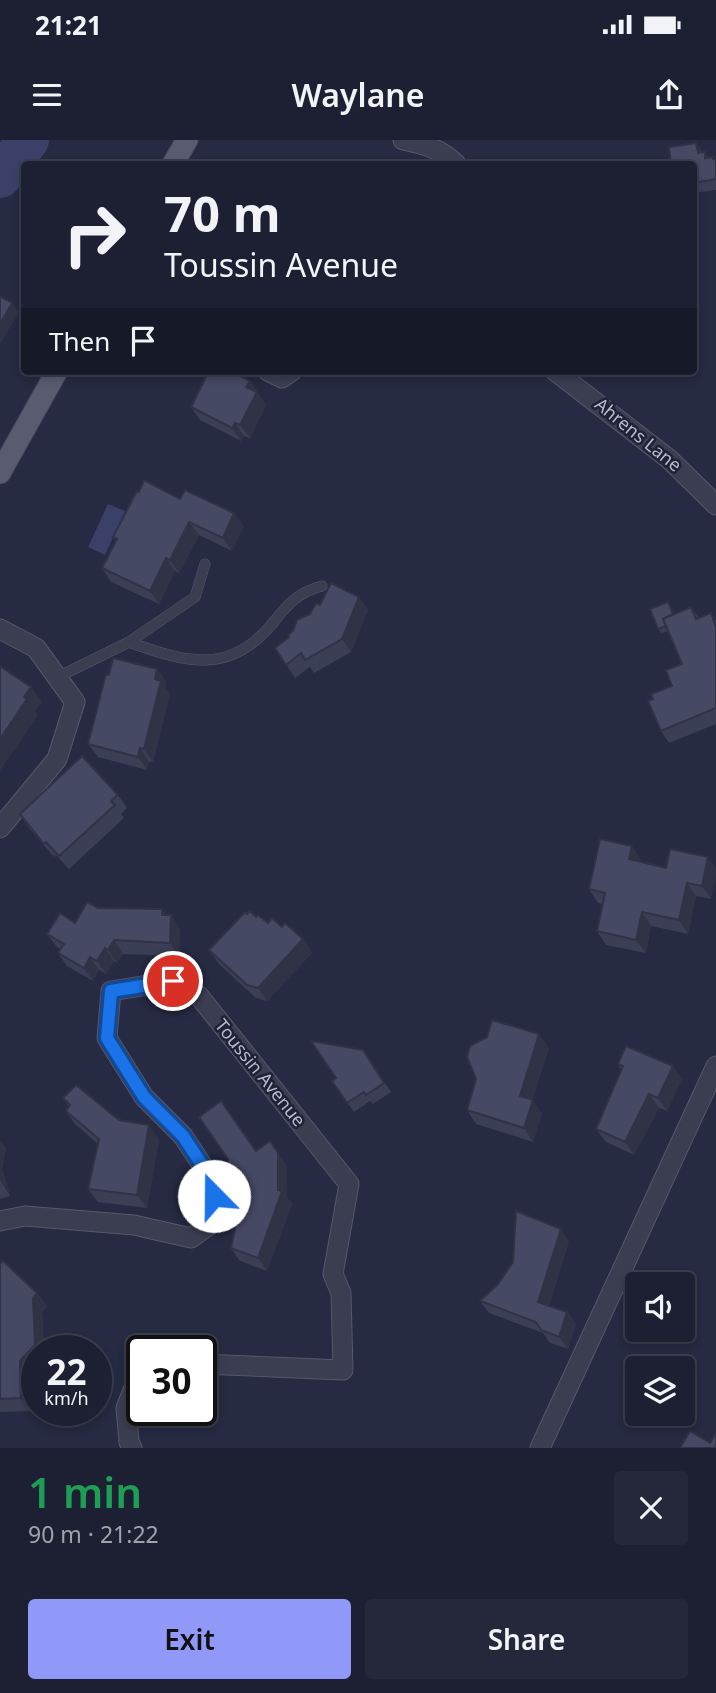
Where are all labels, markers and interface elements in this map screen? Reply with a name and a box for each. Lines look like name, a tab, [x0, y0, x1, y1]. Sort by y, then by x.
text: 21:21	[35, 7, 102, 43]
text: Waylane	[291, 73, 425, 116]
icon: menu	[28, 76, 66, 114]
icon: share	[650, 76, 688, 114]
text: 70 m	[164, 180, 281, 246]
icon: right	[49, 189, 140, 280]
text: Toussin Avenue	[164, 243, 398, 286]
icon: arrive	[124, 322, 162, 360]
text: Then	[49, 323, 110, 359]
street label: Ahrens Lane	[590, 392, 687, 477]
pin	[143, 951, 203, 1011]
icon: arrive	[154, 962, 192, 1000]
street label: Toussin Avenue	[210, 1014, 312, 1131]
position arrow	[177, 1159, 251, 1233]
map controls	[625, 1272, 695, 1426]
button: sound	[625, 1272, 695, 1342]
speed limit sign: 30	[126, 1335, 217, 1426]
text: 22	[46, 1348, 87, 1395]
button: layers	[625, 1356, 695, 1426]
text: km/h	[44, 1386, 89, 1410]
text: 1 min	[28, 1463, 142, 1520]
button: close	[614, 1471, 688, 1545]
text: 90 m · 21:22	[28, 1518, 159, 1550]
button: Exit	[28, 1599, 351, 1679]
button: Share	[365, 1599, 688, 1679]

